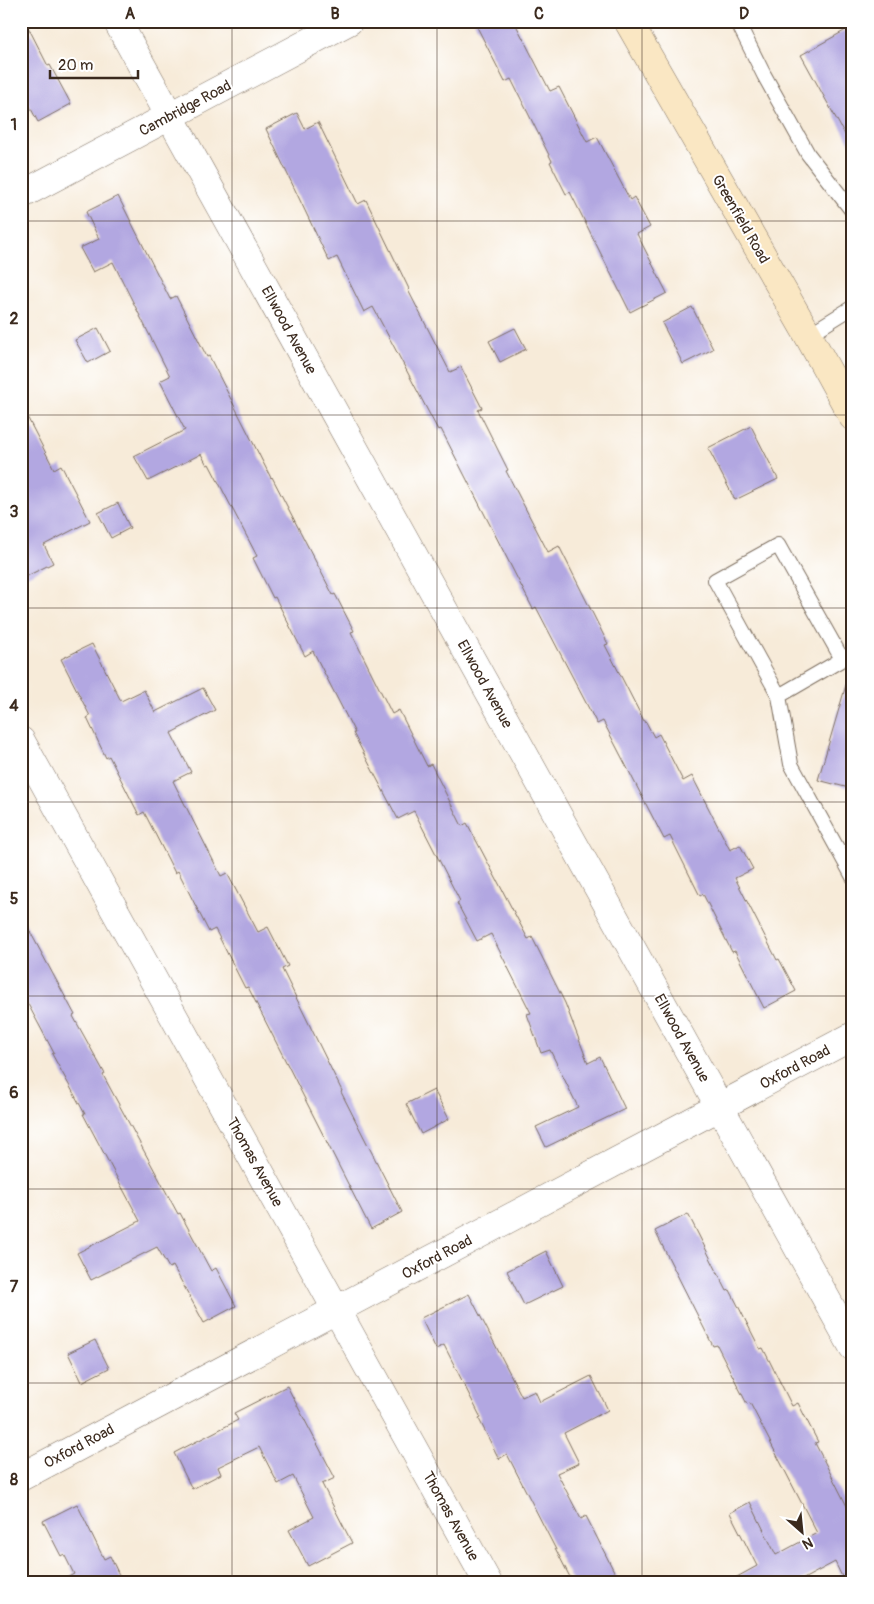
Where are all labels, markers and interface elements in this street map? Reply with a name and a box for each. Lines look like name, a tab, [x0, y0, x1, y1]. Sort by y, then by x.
text: A	[125, 4, 136, 24]
text: B	[330, 4, 340, 24]
text: C	[534, 4, 544, 24]
text: D	[739, 4, 749, 24]
scale bar	[50, 48, 138, 80]
text: 20 m	[58, 56, 93, 75]
street label: Cambridge Road	[136, 76, 234, 141]
text: 1	[11, 115, 17, 135]
street label: Greenfield Road	[707, 171, 774, 267]
street label: Ellwood Avenue	[257, 283, 321, 378]
text: 2	[10, 309, 19, 329]
text: 3	[10, 502, 19, 522]
street label: Ellwood Avenue	[453, 637, 517, 732]
text: 4	[9, 696, 19, 716]
text: 5	[10, 889, 19, 909]
street label: Ellwood Avenue	[650, 991, 714, 1086]
street label: Oxford Road	[757, 1041, 834, 1094]
text: 6	[9, 1083, 19, 1103]
street label: Thomas Avenue	[222, 1114, 287, 1211]
street label: Oxford Road	[399, 1231, 476, 1284]
text: 7	[10, 1277, 19, 1297]
street label: Oxford Road	[41, 1420, 118, 1473]
street label: Thomas Avenue	[418, 1468, 483, 1565]
text: 8	[10, 1470, 18, 1490]
north arrow	[776, 1506, 826, 1556]
text: N	[800, 1533, 816, 1553]

